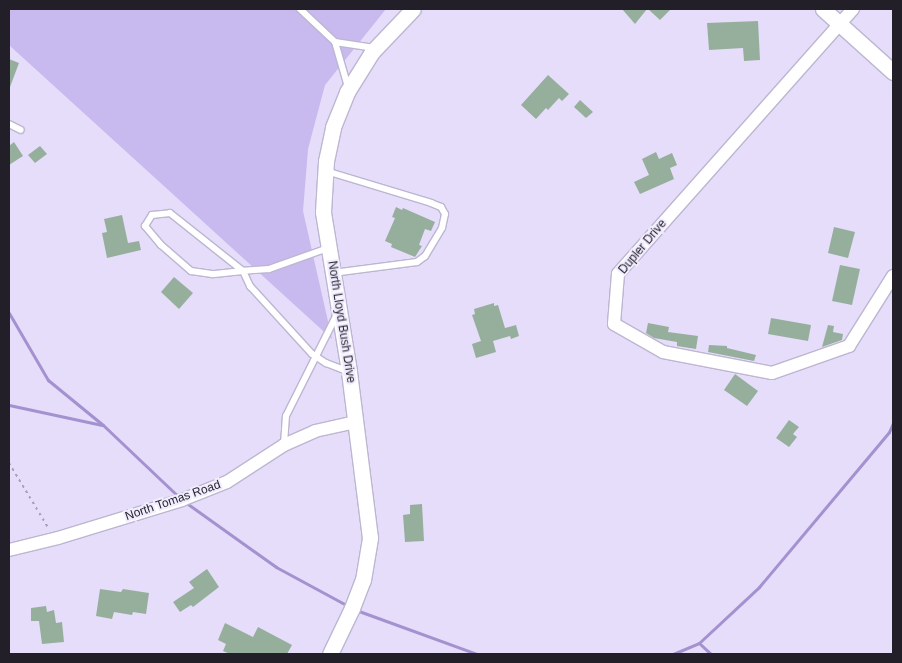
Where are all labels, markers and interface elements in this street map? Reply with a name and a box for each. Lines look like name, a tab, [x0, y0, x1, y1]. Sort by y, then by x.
street label: Dupler Drive	[616, 217, 670, 277]
street label: North Lloyd Bush Drive	[324, 260, 358, 384]
street label: North Tomas Road	[123, 478, 223, 524]

